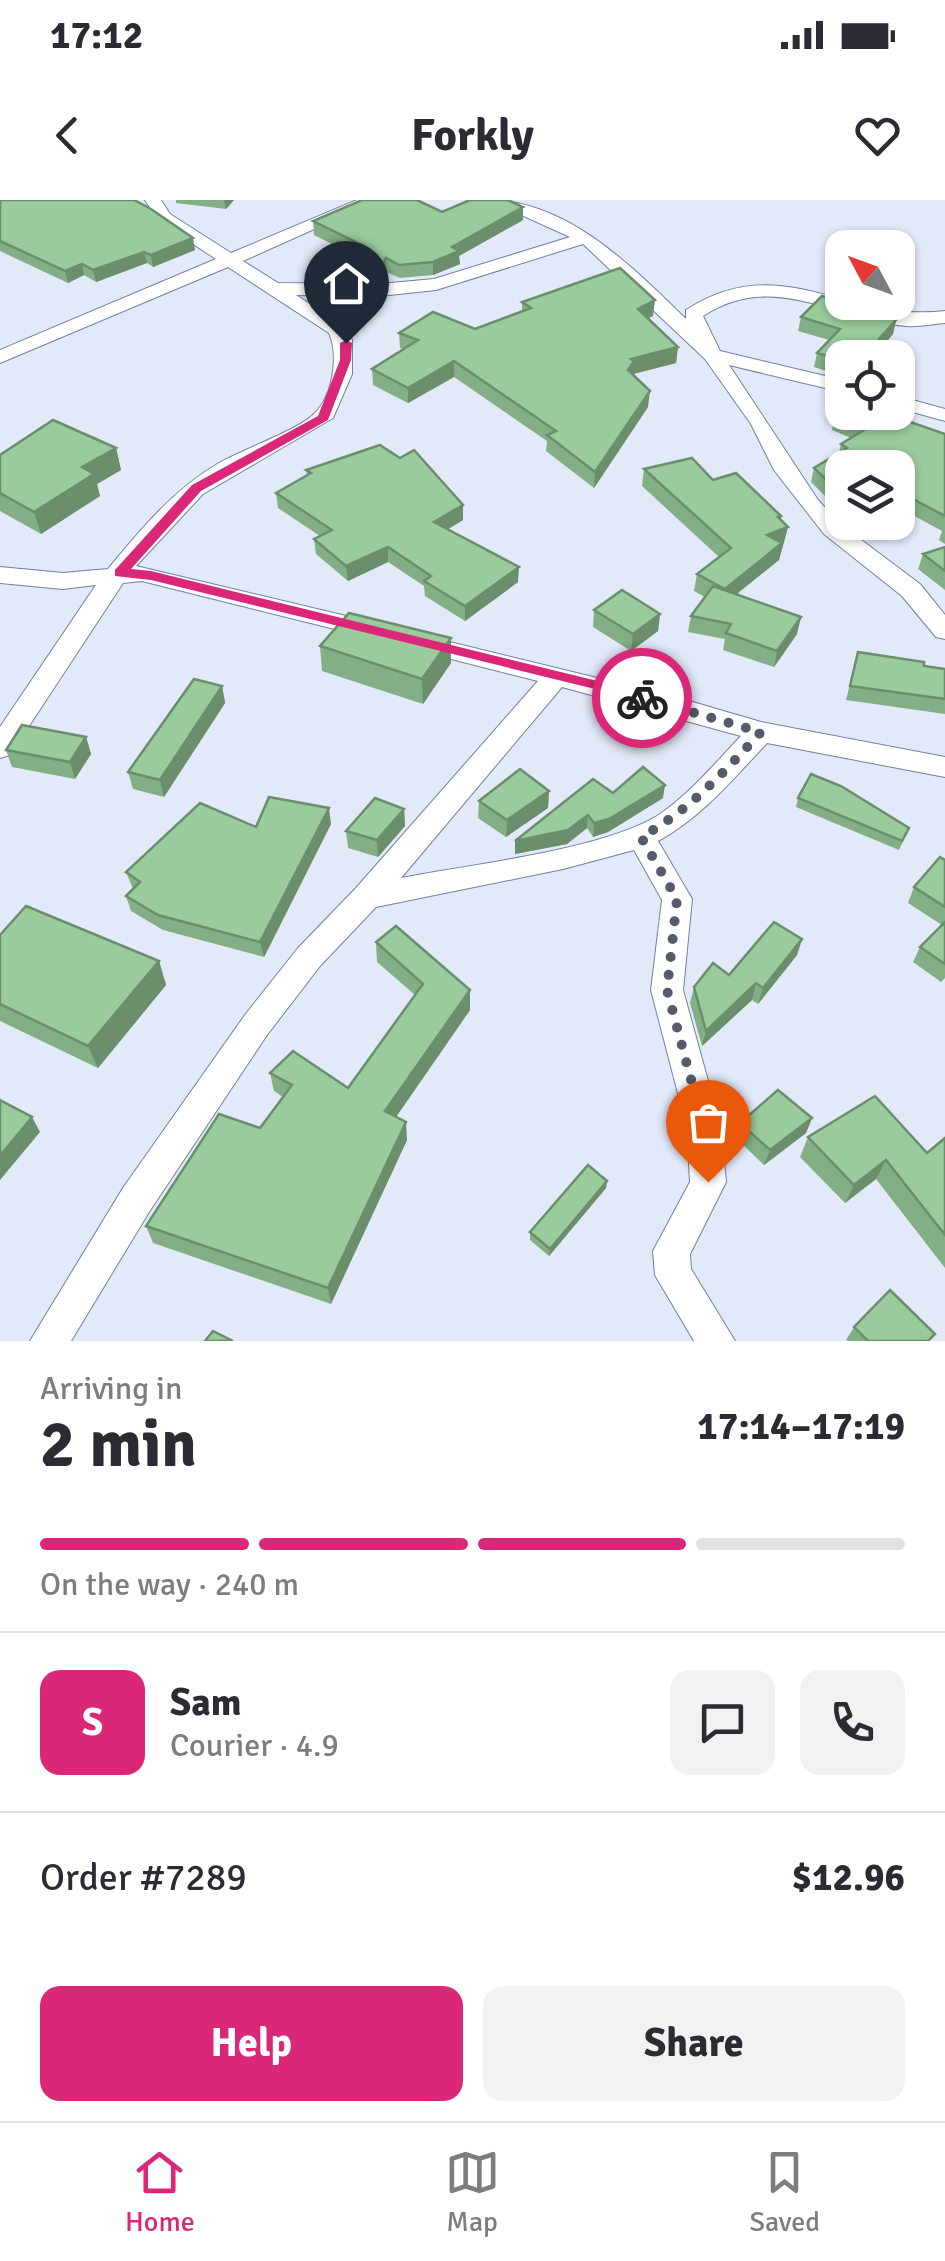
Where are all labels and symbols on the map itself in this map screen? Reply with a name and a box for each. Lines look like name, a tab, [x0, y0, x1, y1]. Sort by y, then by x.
north arrow	[825, 230, 915, 320]
pin	[304, 241, 389, 344]
courier	[592, 648, 692, 748]
pin	[666, 1080, 751, 1183]

